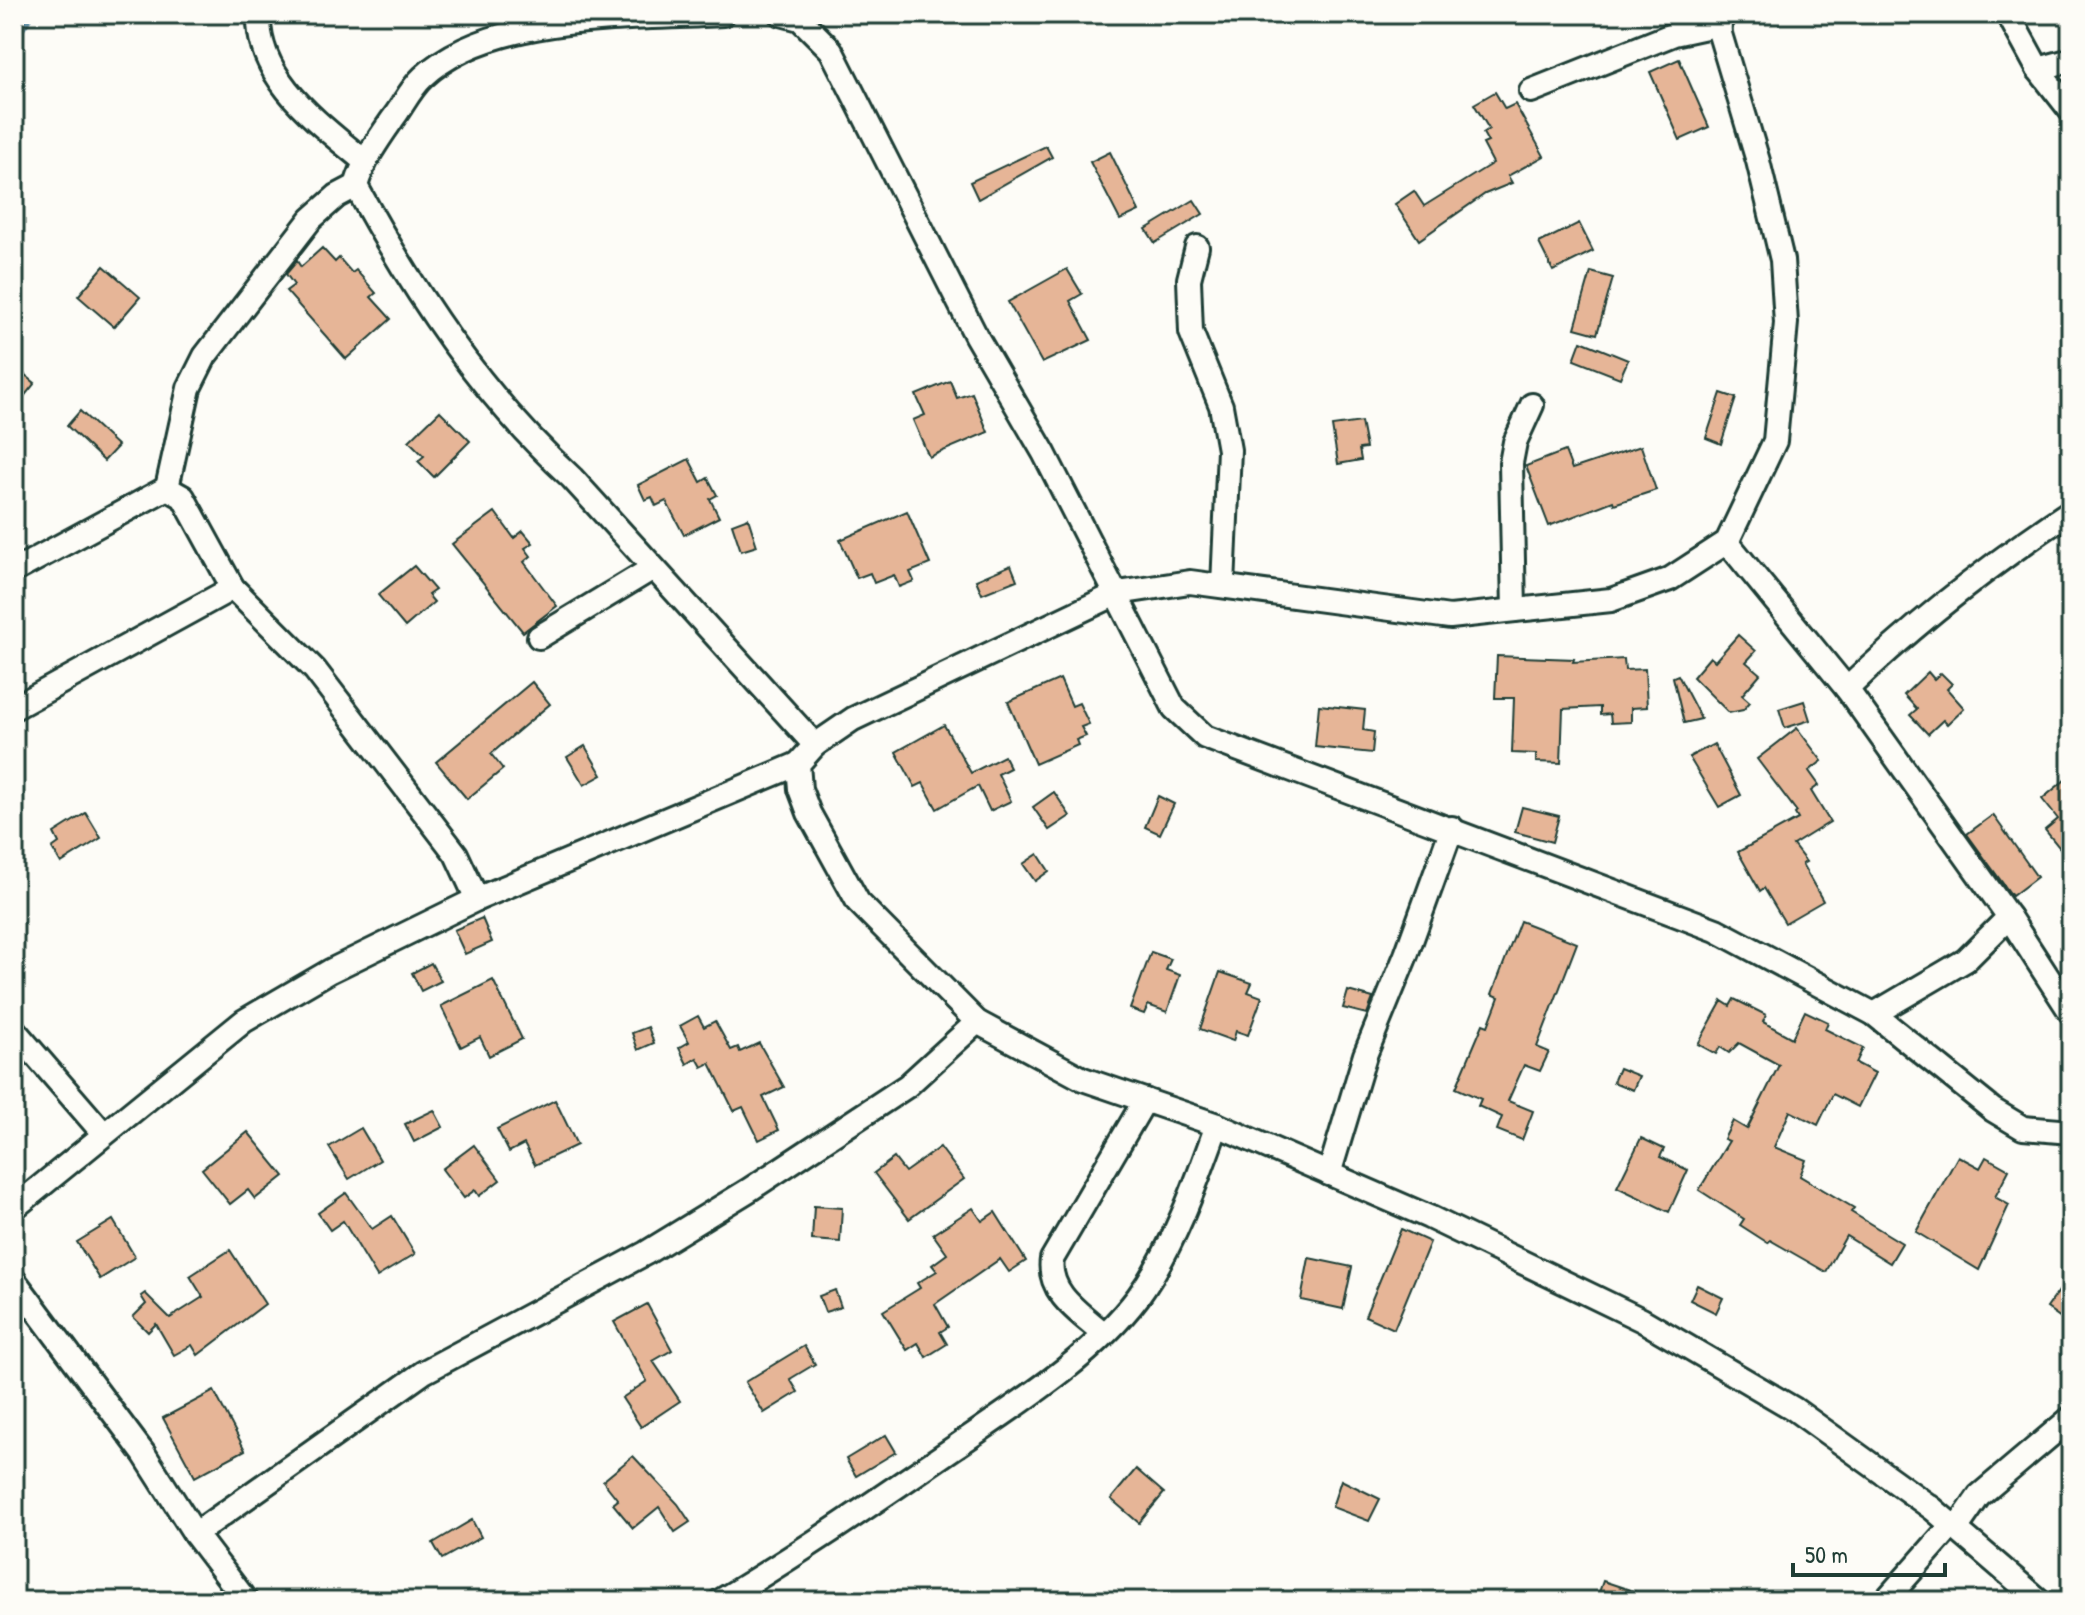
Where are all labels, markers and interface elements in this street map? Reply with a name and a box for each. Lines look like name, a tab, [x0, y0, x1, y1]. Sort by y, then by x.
scale bar	[1793, 1527, 1945, 1577]
text: 50 m	[1805, 1538, 1848, 1570]

